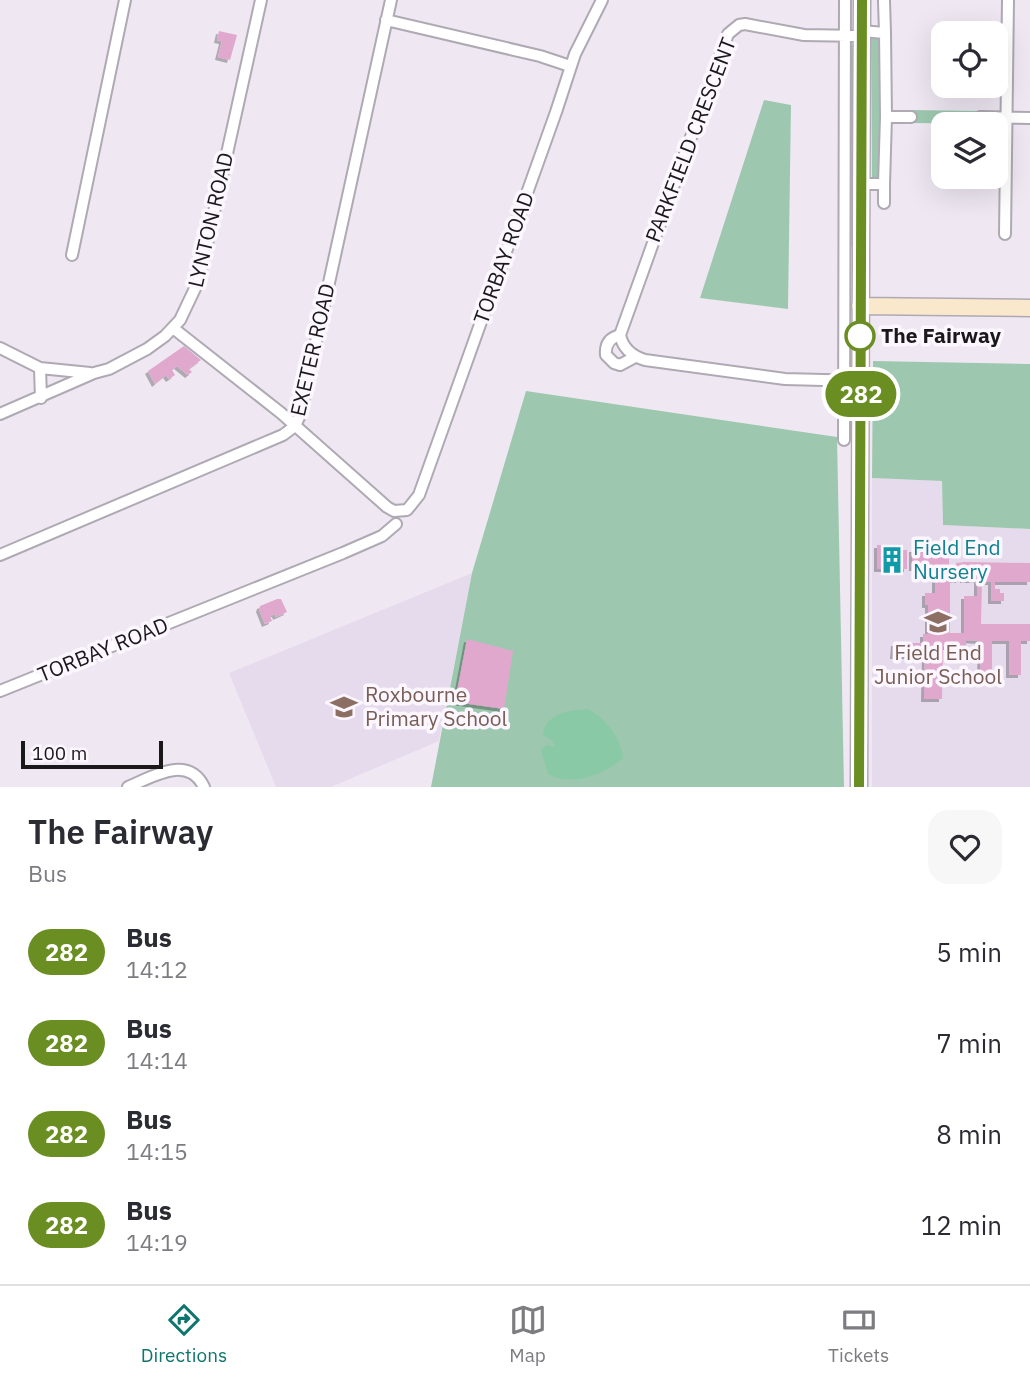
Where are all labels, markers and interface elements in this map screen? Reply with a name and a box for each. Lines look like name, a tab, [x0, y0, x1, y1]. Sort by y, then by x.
map controls	[931, 21, 1008, 189]
button: locate	[931, 21, 1008, 98]
street label: PARKFIELD CRESCENT	[638, 33, 742, 246]
button: layers	[931, 112, 1008, 189]
street label: LYNTON ROAD	[181, 149, 239, 290]
street label: TORBAY ROAD	[466, 188, 540, 327]
street label: EXETER ROAD	[283, 281, 341, 419]
marker: The Fairway	[845, 321, 875, 351]
place label: The Fairway	[881, 321, 1002, 349]
line badge: 282	[821, 371, 901, 417]
text: 282	[839, 378, 883, 410]
place label: Field End Nursery	[913, 533, 1001, 585]
building icon: Field End Nursery	[877, 545, 907, 575]
school or university icon: Field End Junior School	[923, 607, 953, 637]
street label: TORBAY ROAD	[33, 610, 172, 688]
place label: Field End Junior School	[874, 638, 1002, 690]
place label: Roxbourne Primary School	[365, 680, 508, 732]
school or university icon: Roxbourne Primary School	[329, 692, 359, 722]
scale bar	[21, 738, 163, 770]
text: 100 m	[32, 741, 87, 765]
text: The Fairway	[28, 810, 213, 853]
button: heart	[928, 810, 1002, 884]
text: Bus	[28, 858, 67, 888]
text: Bus	[126, 920, 172, 954]
text: 5 min	[936, 935, 1002, 969]
text: 282	[45, 936, 88, 968]
text: 14:12	[126, 954, 188, 984]
text: Bus	[126, 1011, 172, 1045]
text: 7 min	[936, 1026, 1002, 1060]
text: 282	[45, 1027, 88, 1059]
text: 14:14	[126, 1045, 188, 1075]
text: Bus	[126, 1102, 172, 1136]
text: 8 min	[936, 1117, 1002, 1151]
text: 282	[45, 1118, 88, 1150]
text: 14:15	[126, 1136, 188, 1166]
text: Bus	[126, 1193, 172, 1227]
text: 12 min	[921, 1208, 1002, 1242]
text: 282	[45, 1209, 88, 1241]
text: 14:19	[126, 1227, 188, 1257]
tab: Directions	[141, 1301, 227, 1367]
tab: Map	[509, 1301, 547, 1367]
tab: Tickets	[828, 1301, 889, 1367]

